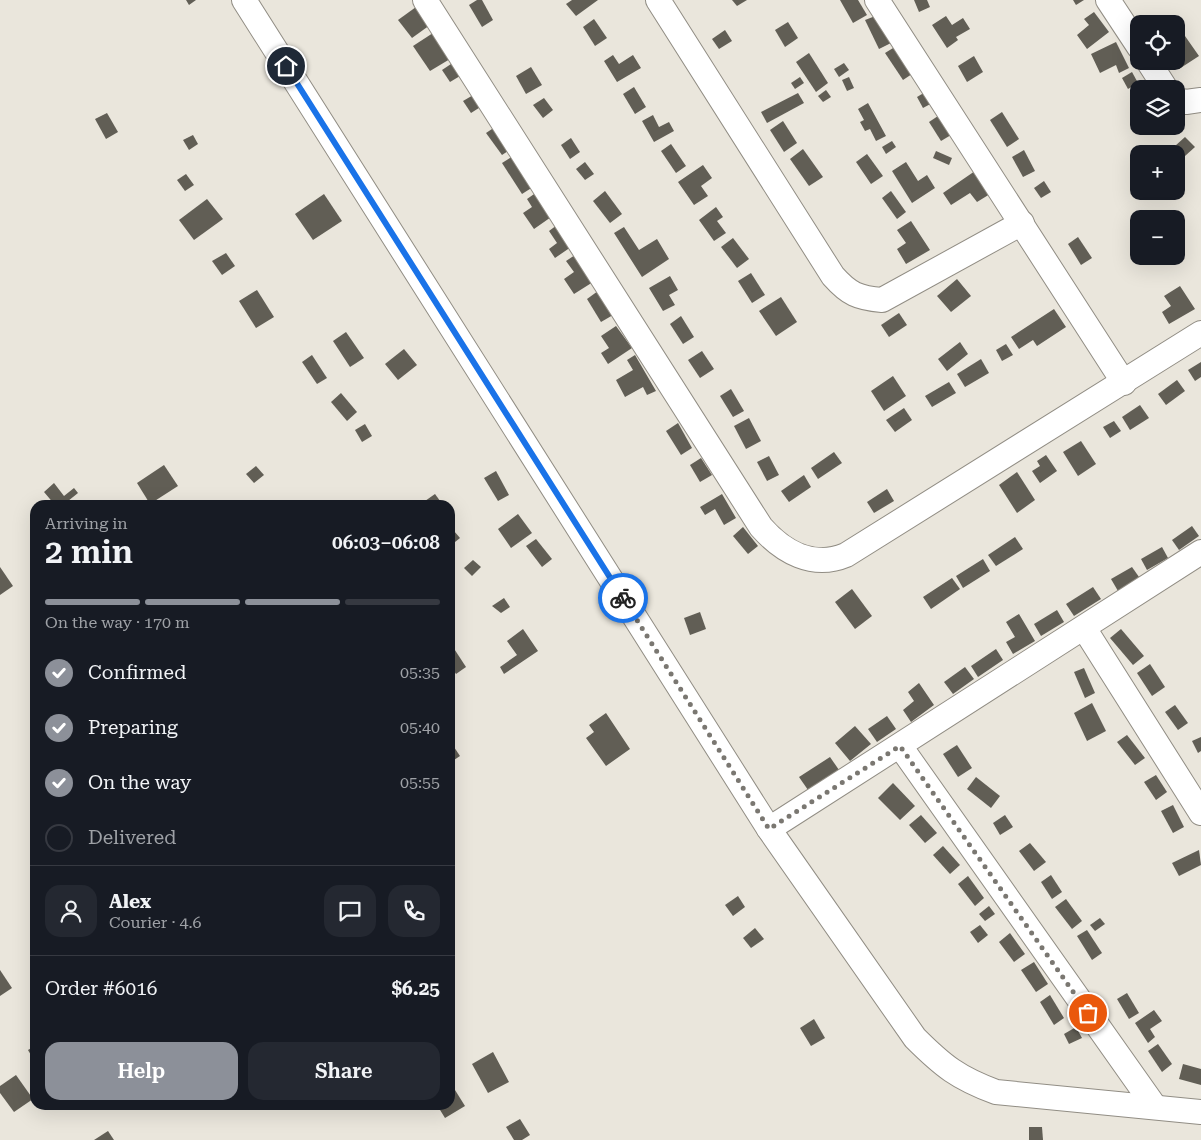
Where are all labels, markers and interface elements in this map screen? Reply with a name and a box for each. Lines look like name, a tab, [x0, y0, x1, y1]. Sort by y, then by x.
map controls	[1130, 15, 1185, 265]
button: locate	[1130, 15, 1185, 70]
pin	[265, 45, 307, 87]
icon: home	[272, 52, 300, 80]
button: layers	[1130, 80, 1185, 135]
button: +	[1130, 145, 1185, 200]
button: −	[1130, 210, 1185, 265]
text: Arriving in	[45, 514, 128, 533]
text: 06:03–06:08	[332, 531, 440, 554]
text: 2 min	[45, 533, 133, 571]
courier	[598, 573, 648, 623]
icon: bike	[609, 584, 637, 612]
text: On the way · 170 m	[45, 613, 190, 632]
icon: check	[45, 659, 73, 687]
text: Confirmed	[88, 661, 186, 684]
text: 05:35	[400, 663, 440, 682]
icon: check	[45, 714, 73, 742]
text: Preparing	[88, 716, 178, 739]
text: 05:40	[400, 718, 440, 737]
icon: check	[45, 769, 73, 797]
text: On the way	[88, 771, 191, 794]
text: 05:55	[400, 773, 440, 792]
text: Delivered	[88, 826, 176, 849]
button: person	[45, 885, 97, 937]
button: chat	[324, 885, 376, 937]
button: phone	[388, 885, 440, 937]
text: Alex	[109, 890, 151, 913]
text: Courier · 4.6	[109, 913, 202, 932]
text: Order #6016	[45, 977, 157, 1000]
text: $6.25	[391, 977, 440, 1000]
pin	[1067, 992, 1109, 1034]
icon: bag	[1074, 999, 1102, 1027]
button: Help	[45, 1042, 238, 1100]
button: Share	[248, 1042, 440, 1100]

